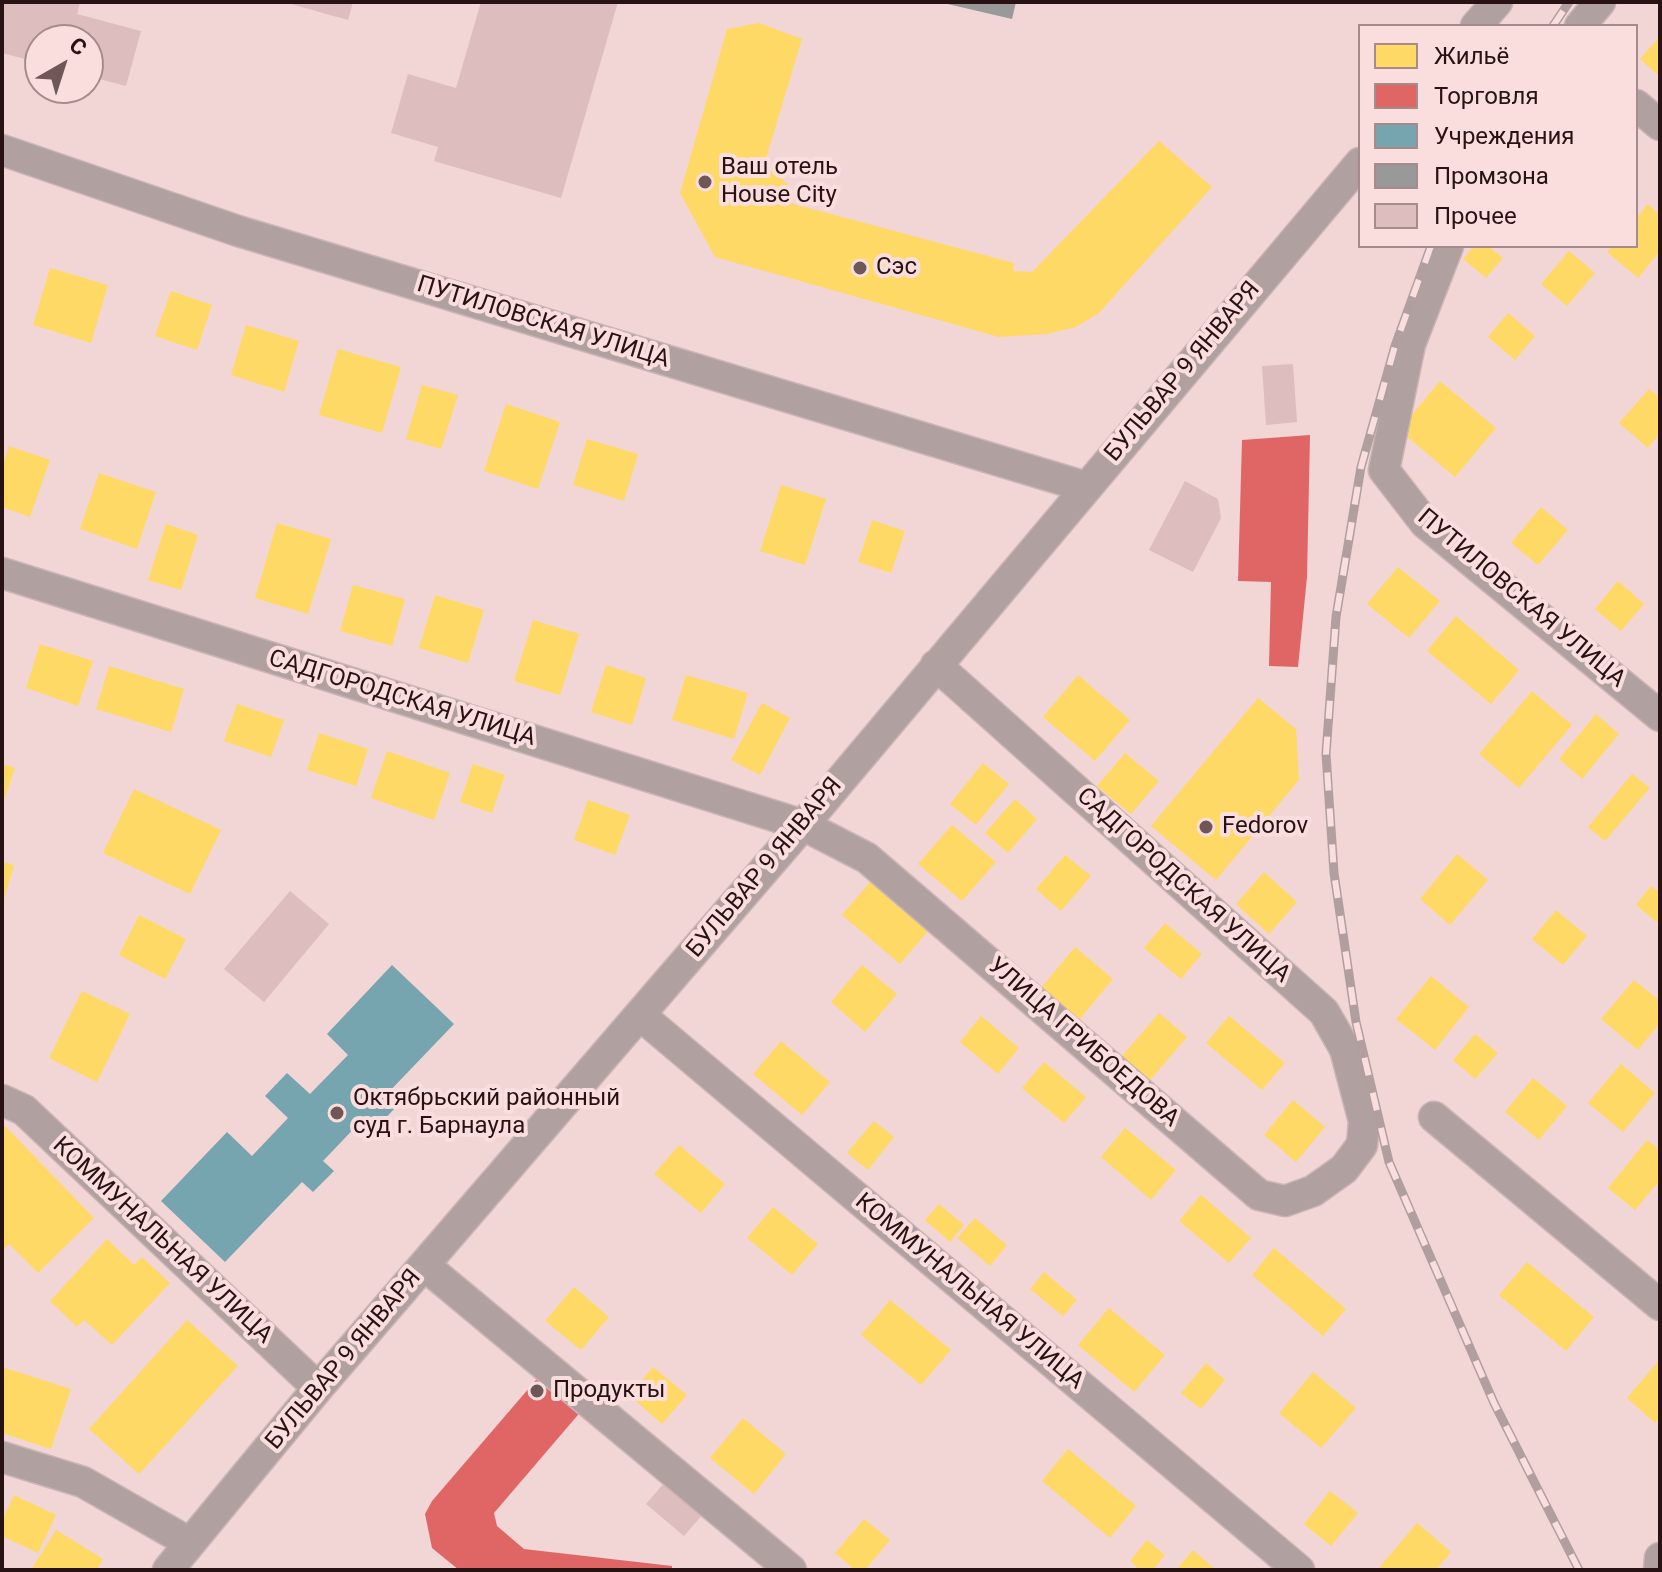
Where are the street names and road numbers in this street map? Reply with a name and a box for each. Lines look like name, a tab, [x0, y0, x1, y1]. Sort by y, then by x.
street label: ПУТИЛОВСКАЯ УЛИЦА	[413, 271, 673, 375]
street label: БУЛЬВАР 9 ЯНВАРЯ	[1099, 276, 1267, 468]
street label: ПУТИЛОВСКАЯ УЛИЦА	[1411, 504, 1631, 694]
street label: САДГОРОДСКАЯ УЛИЦА	[265, 645, 539, 753]
street label: БУЛЬВАР 9 ЯНВАРЯ	[681, 772, 849, 964]
street label: САДГОРОДСКАЯ УЛИЦА	[1070, 782, 1296, 990]
street label: УЛИЦА ГРИБОЕДОВА	[982, 952, 1184, 1134]
street label: КОММУНАЛЬНАЯ УЛИЦА	[46, 1132, 278, 1350]
street label: КОММУНАЛЬНАЯ УЛИЦА	[849, 1188, 1089, 1396]
street label: БУЛЬВАР 9 ЯНВАРЯ	[260, 1264, 428, 1456]

